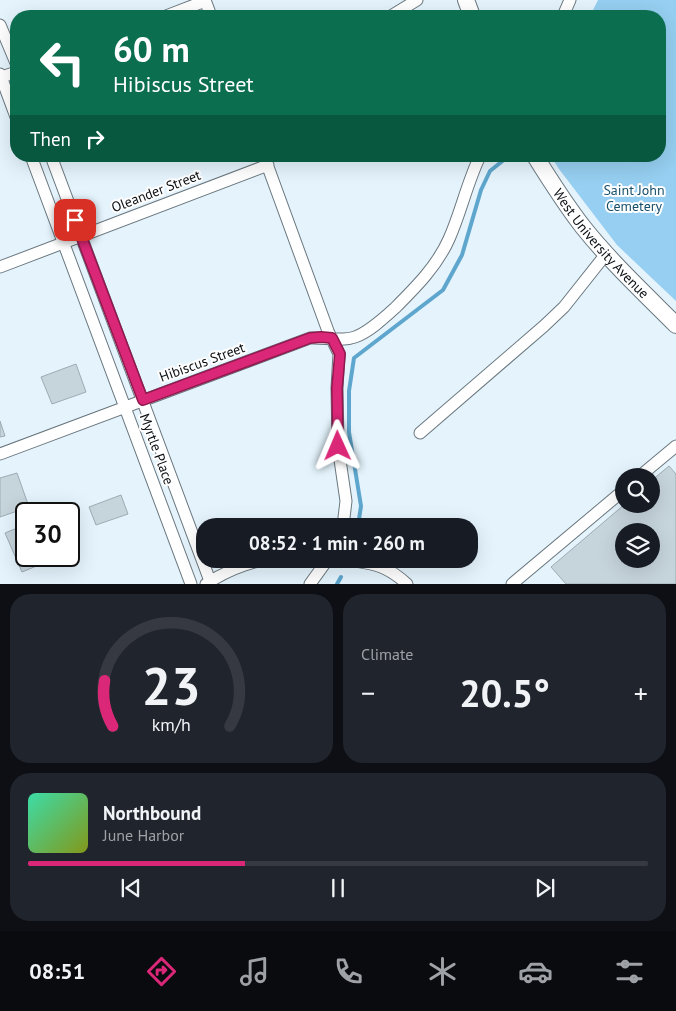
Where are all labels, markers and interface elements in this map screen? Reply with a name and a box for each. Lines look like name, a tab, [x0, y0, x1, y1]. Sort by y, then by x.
text: 60 m	[113, 26, 190, 72]
icon: left	[30, 30, 95, 95]
text: Hibiscus Street	[113, 70, 254, 98]
icon: right	[81, 125, 109, 153]
text: Then	[30, 127, 71, 151]
street label: Oleander Street	[109, 166, 203, 216]
park label: Saint John Cemetery	[603, 181, 665, 215]
street label: West University Avenue	[549, 185, 653, 302]
pin	[54, 199, 96, 241]
icon: arrive	[61, 206, 89, 234]
street label: Hibiscus Street	[157, 338, 247, 386]
street label: Myrtle Place	[136, 411, 178, 487]
position arrow	[311, 419, 363, 471]
map controls	[615, 468, 660, 568]
button: search	[615, 468, 660, 513]
speed limit sign: 30	[15, 502, 80, 567]
button: layers	[615, 523, 660, 568]
text: 08:52 · 1 min · 260 m	[249, 531, 425, 555]
text: Climate	[361, 644, 413, 664]
text: 23	[142, 652, 201, 719]
text: 20.5°	[459, 668, 550, 717]
text: −	[361, 674, 375, 711]
text: +	[634, 674, 648, 711]
text: km/h	[152, 713, 191, 736]
text: Northbound	[103, 801, 201, 825]
text: June Harbor	[103, 825, 184, 845]
icon: previous	[117, 874, 145, 902]
icon: pause	[324, 874, 352, 902]
icon: next	[531, 874, 559, 902]
icon: directions	[144, 954, 179, 989]
icon: music	[237, 954, 272, 989]
icon: phone	[331, 954, 366, 989]
icon: climate	[425, 954, 460, 989]
icon: car	[518, 954, 553, 989]
icon: filters	[612, 954, 647, 989]
text: 08:51	[29, 957, 85, 985]

